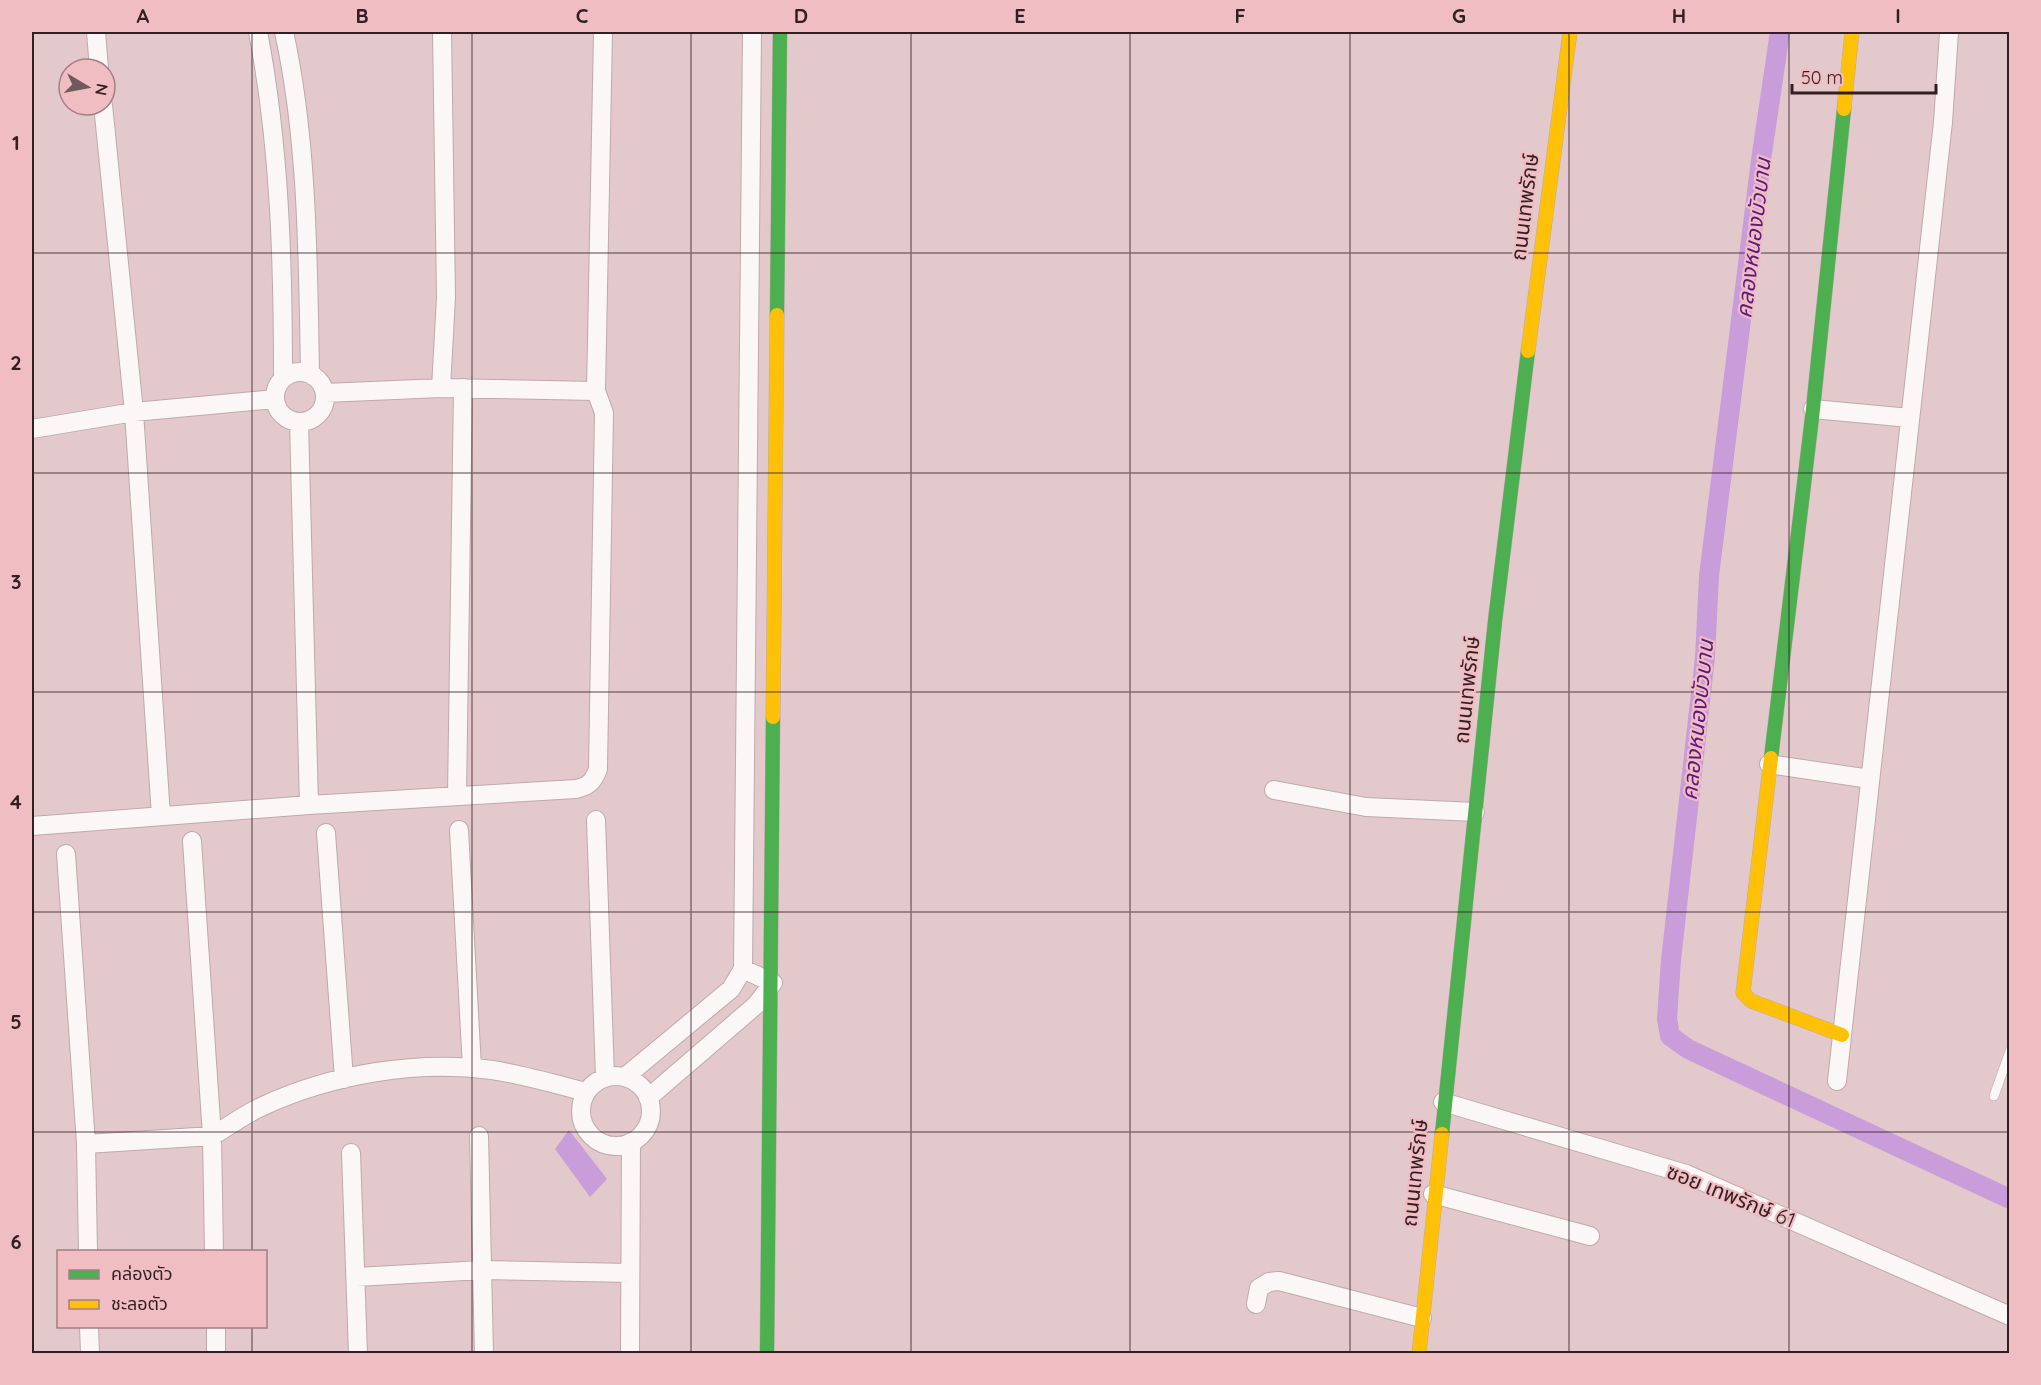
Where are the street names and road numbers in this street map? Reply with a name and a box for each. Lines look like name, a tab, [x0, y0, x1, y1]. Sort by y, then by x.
street label: ถนนเทพรักษ์	[1505, 152, 1544, 262]
street label: ถนนเทพรักษ์	[1447, 635, 1485, 745]
street label: ถนนเทพรักษ์	[1395, 1118, 1433, 1228]
street label: ซอย เทพรักษ์ 61	[1663, 1157, 1800, 1233]

